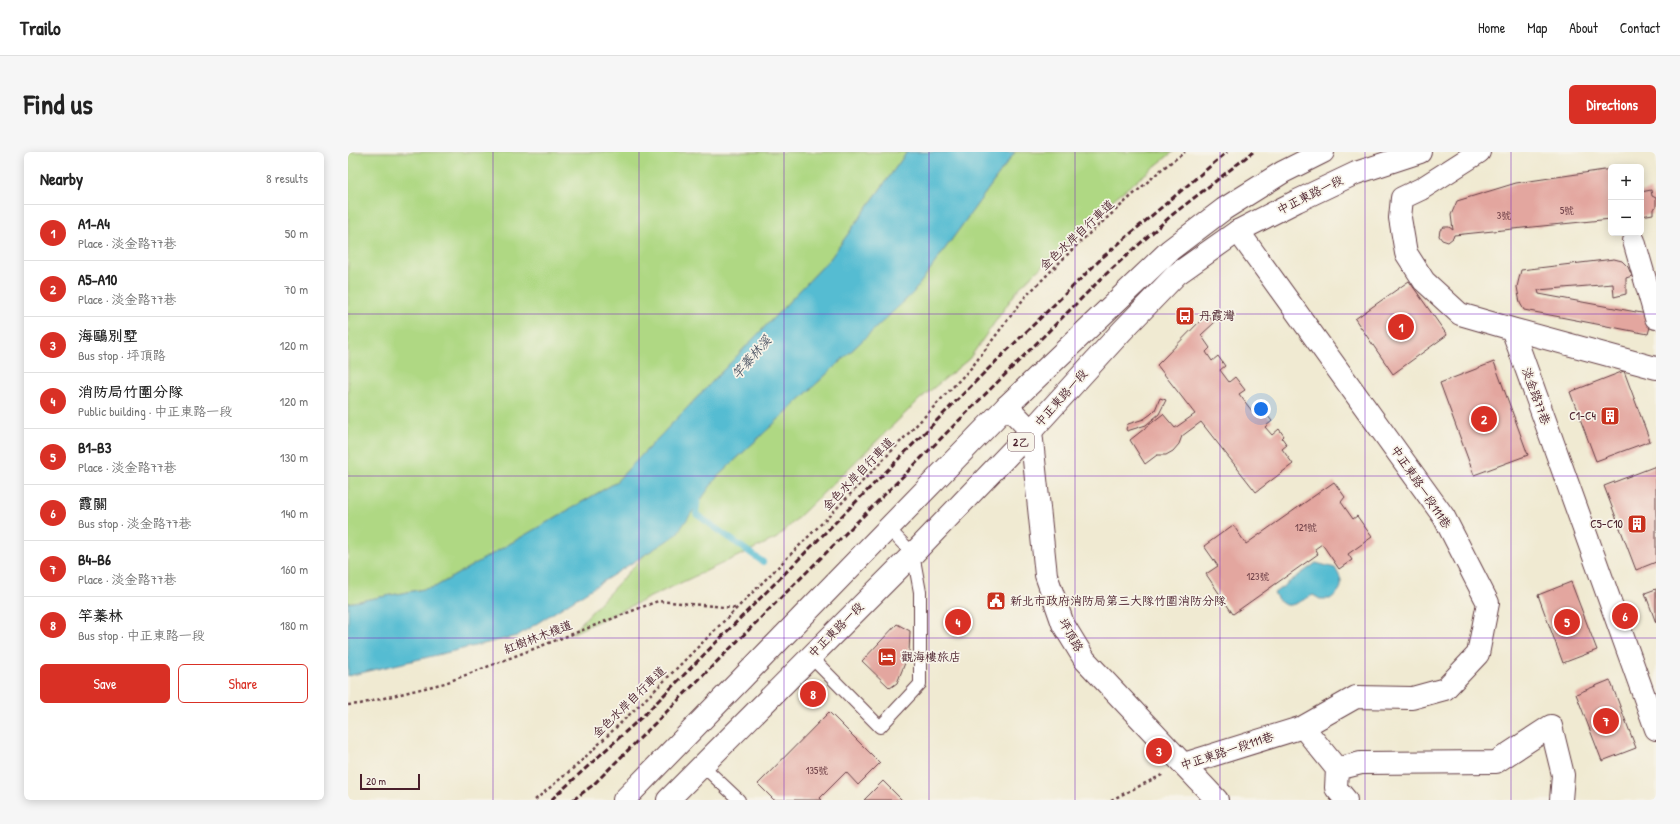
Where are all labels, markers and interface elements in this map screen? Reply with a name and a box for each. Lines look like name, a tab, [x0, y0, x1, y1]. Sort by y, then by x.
text: Trailo	[20, 15, 61, 41]
text: Home	[1478, 18, 1505, 37]
text: Map	[1527, 18, 1547, 37]
text: About	[1569, 18, 1598, 37]
text: Contact	[1620, 18, 1660, 37]
text: Find us	[24, 85, 93, 123]
button: Directions	[1569, 85, 1656, 124]
map controls	[1608, 164, 1644, 236]
button: +	[1608, 164, 1644, 200]
text: Nearby	[40, 167, 83, 190]
text: 8 results	[266, 169, 308, 187]
street label: 中正東路一段	[1274, 171, 1346, 218]
street label: 金色水岸自行車道	[1036, 196, 1118, 274]
button: −	[1608, 200, 1644, 236]
house number: 5號	[1560, 204, 1574, 217]
house number: 3號	[1497, 209, 1511, 222]
text: A1-A4	[78, 213, 110, 234]
text: 1	[51, 224, 55, 242]
text: 50 m	[285, 224, 308, 242]
text: Place · 淡金路77巷	[78, 234, 176, 252]
text: A5-A10	[78, 269, 117, 290]
text: 2	[50, 280, 56, 298]
text: 70 m	[284, 280, 308, 298]
text: Place · 淡金路77巷	[78, 290, 176, 308]
bus stop icon: 丹霞灣	[1174, 305, 1196, 327]
place label: 丹霞灣	[1199, 307, 1235, 324]
pin: 1	[1388, 312, 1414, 342]
text: 海鷗別墅	[78, 325, 138, 346]
water label: 竿蓁林溪	[727, 331, 776, 383]
text: 3	[50, 336, 56, 354]
text: 120 m	[280, 336, 308, 354]
text: Bus stop · 坪頂路	[78, 346, 166, 364]
street label: 中正東路一段	[1030, 365, 1091, 430]
street label: 淡金路77巷	[1518, 365, 1555, 427]
text: 消防局竹圍分隊	[78, 381, 183, 402]
text: 4	[51, 392, 55, 410]
text: 120 m	[280, 392, 308, 410]
your location	[1251, 399, 1271, 419]
text: Public building · 中正東路一段	[78, 402, 232, 420]
pin: 2	[1471, 404, 1497, 434]
building icon: C1-C4	[1599, 405, 1621, 427]
place label: C1-C4	[1569, 407, 1596, 424]
street label: 金色水岸自行車道	[818, 433, 897, 514]
road number: 2乙	[1008, 433, 1034, 451]
text: B1-B3	[78, 437, 111, 458]
street label: 中正東路一段111巷	[1387, 442, 1456, 532]
text: 5	[50, 448, 56, 466]
text: 130 m	[280, 448, 308, 466]
text: Place · 淡金路77巷	[78, 458, 176, 476]
text: 霞關	[78, 493, 108, 514]
text: 6	[50, 504, 56, 522]
text: 140 m	[281, 504, 308, 522]
building icon: C5-C10	[1626, 513, 1648, 535]
text: Bus stop · 淡金路77巷	[78, 514, 192, 532]
place label: C5-C10	[1590, 515, 1623, 532]
house number: 121號	[1295, 521, 1317, 534]
text: B4-B6	[78, 549, 111, 570]
text: 7	[50, 560, 56, 578]
text: 160 m	[280, 560, 308, 578]
text: Place · 淡金路77巷	[78, 570, 176, 588]
house number: 123號	[1247, 570, 1269, 583]
public building icon: 新北市政府消防局第三大隊竹圍消防分隊	[985, 590, 1007, 612]
place label: 新北市政府消防局第三大隊竹圍消防分隊	[1010, 592, 1226, 609]
street label: 中正東路一段	[804, 598, 867, 661]
pin: 6	[1612, 601, 1638, 631]
text: 竿蓁林	[78, 605, 123, 626]
pin: 4	[945, 607, 971, 637]
pin: 5	[1554, 607, 1580, 637]
street label: 坪頂路	[1055, 615, 1088, 655]
text: 8	[50, 616, 56, 634]
text: 180 m	[280, 616, 308, 634]
street label: 紅樹林木棧道	[501, 616, 574, 657]
text: Bus stop · 中正東路一段	[78, 626, 205, 644]
hotel icon: 觀海樓旅店	[876, 646, 898, 668]
place label: 觀海樓旅店	[901, 648, 961, 665]
street label: 金色水岸自行車道	[588, 662, 669, 741]
button: Save	[40, 664, 170, 703]
button: Share	[178, 664, 308, 703]
pin: 8	[800, 679, 826, 709]
pin: 7	[1593, 706, 1619, 736]
street label: 中正東路一段111巷	[1178, 727, 1276, 774]
pin: 3	[1146, 736, 1172, 766]
house number: 135號	[806, 764, 828, 777]
scale bar	[360, 772, 420, 791]
text: 20 m	[366, 774, 386, 788]

